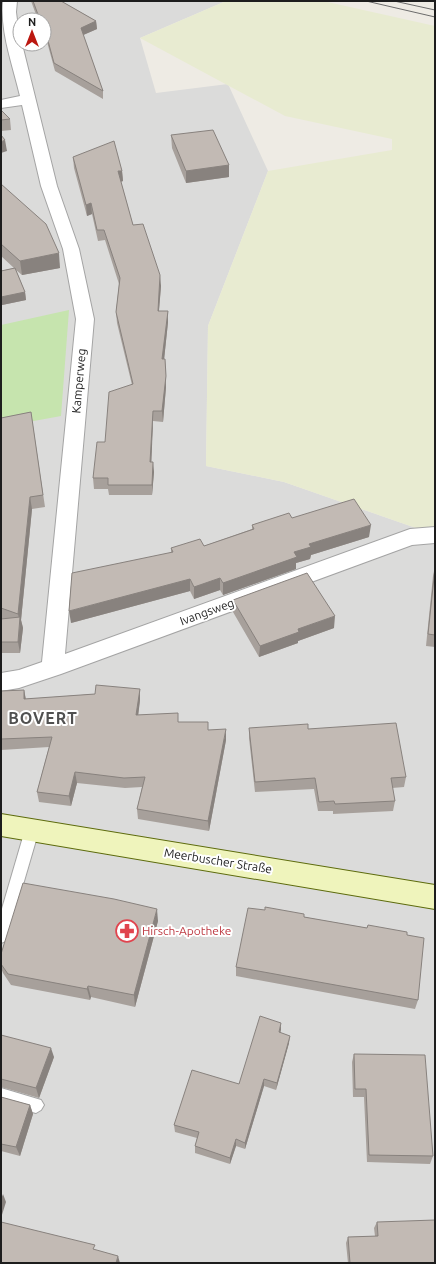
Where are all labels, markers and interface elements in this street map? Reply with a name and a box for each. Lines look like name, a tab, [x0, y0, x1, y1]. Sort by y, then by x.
north arrow	[12, 12, 52, 52]
text: N	[28, 16, 36, 28]
street label: Kamperweg	[69, 348, 88, 414]
street label: Ivangsweg	[178, 596, 236, 627]
district label: BOVERT	[8, 709, 78, 727]
street label: Meerbuscher Straße	[163, 846, 273, 875]
pharmacy icon: Hirsch-Apotheke	[114, 918, 140, 944]
place label: Hirsch-Apotheke	[142, 924, 231, 937]

